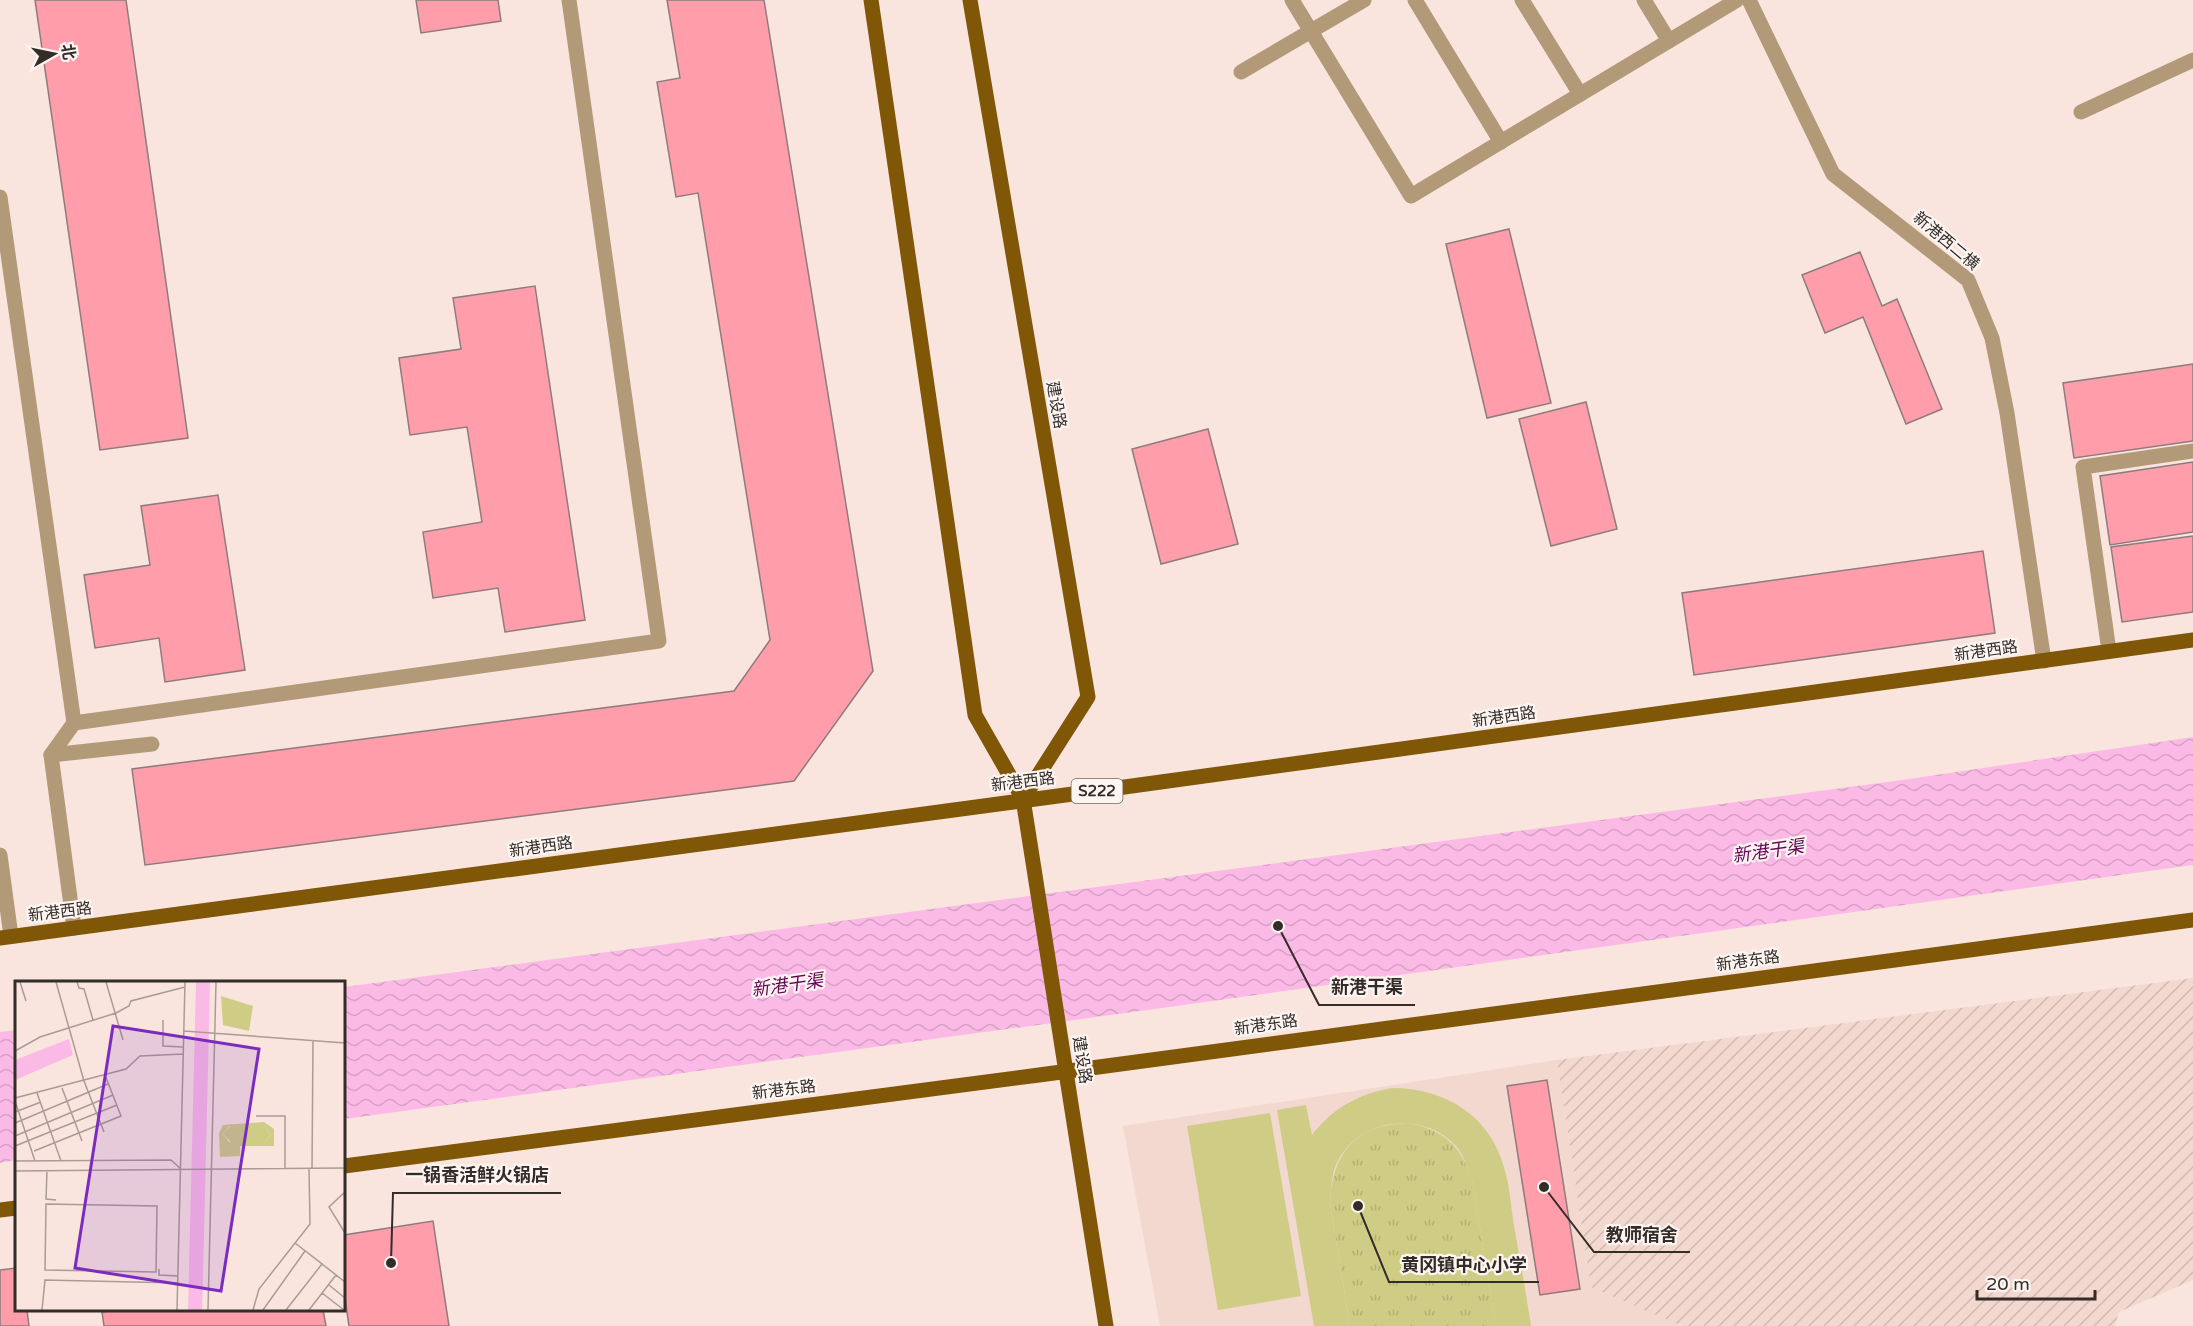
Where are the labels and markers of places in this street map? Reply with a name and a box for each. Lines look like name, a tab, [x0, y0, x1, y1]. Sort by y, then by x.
callout: 新港干渠	[1319, 969, 1415, 1005]
callout: 一锅香活鲜火锅店	[393, 1157, 561, 1193]
callout: 教师宿舍	[1594, 1216, 1690, 1252]
callout: 黄冈镇中心小学	[1389, 1246, 1539, 1282]

